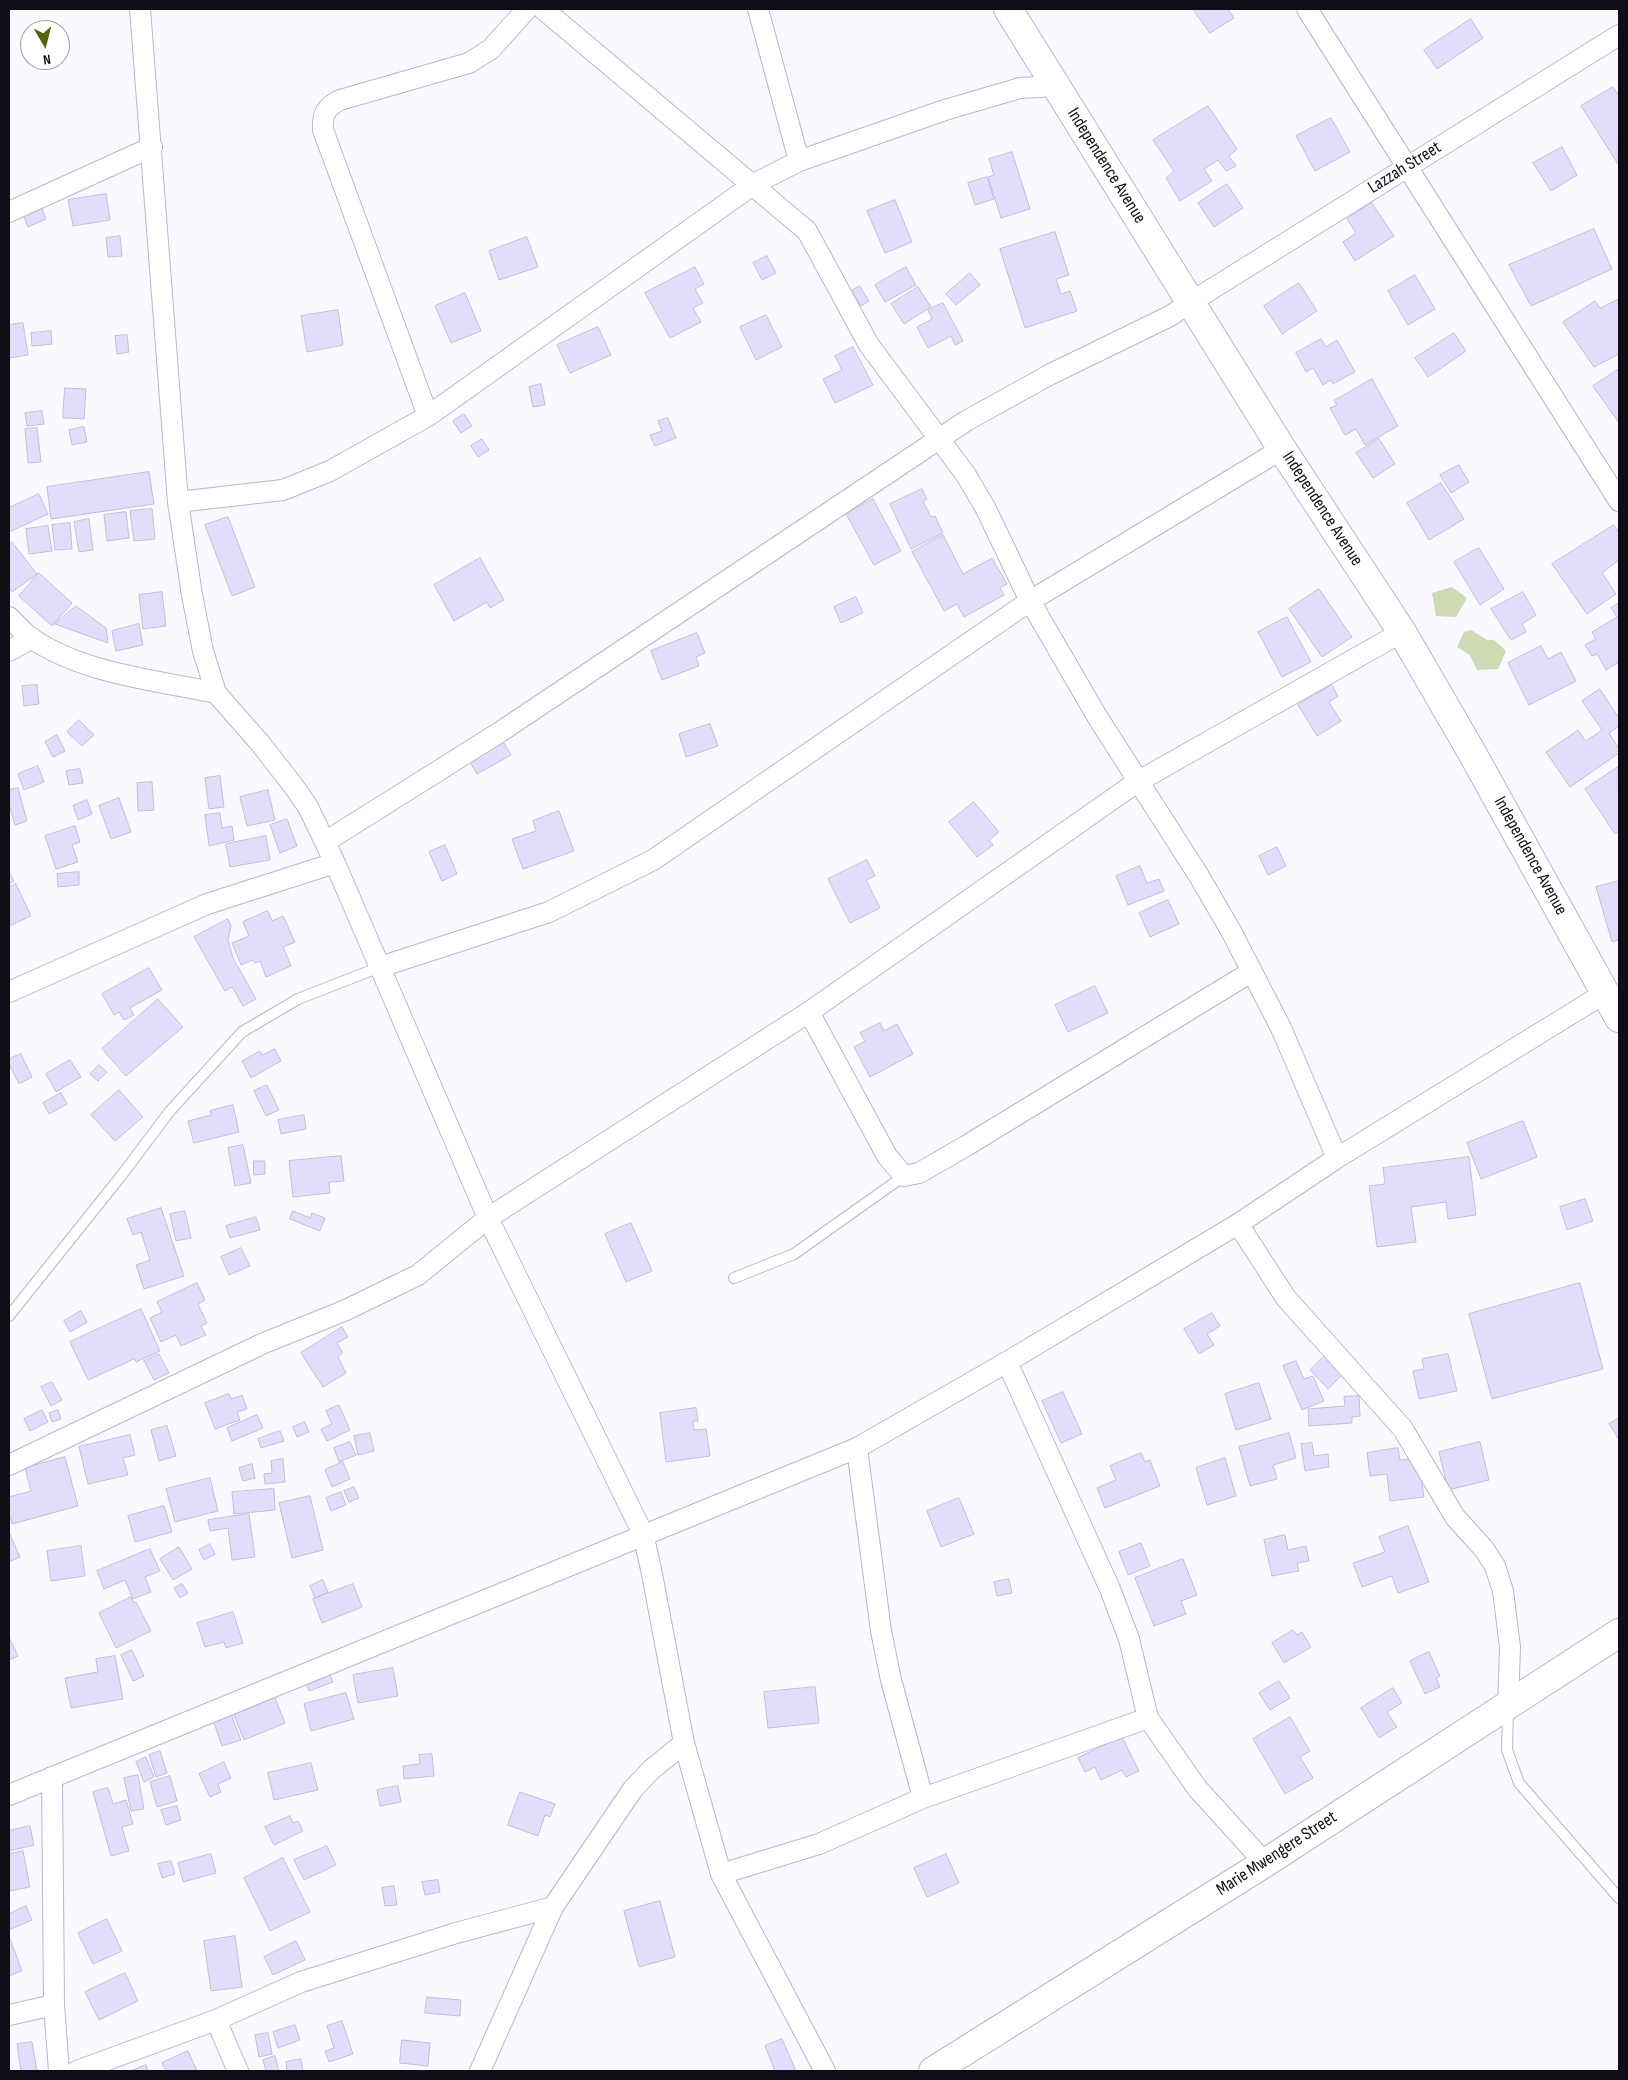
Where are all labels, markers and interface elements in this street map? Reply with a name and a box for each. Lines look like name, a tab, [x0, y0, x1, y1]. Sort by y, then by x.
north arrow	[20, 20, 70, 70]
text: N	[42, 50, 52, 68]
street label: Independence Avenue	[1062, 104, 1150, 228]
street label: Lazzah Street	[1365, 137, 1445, 199]
street label: Independence Avenue	[1277, 448, 1367, 570]
street label: Independence Avenue	[1489, 793, 1571, 919]
street label: Marie Mwengere Street	[1213, 1807, 1341, 1901]

